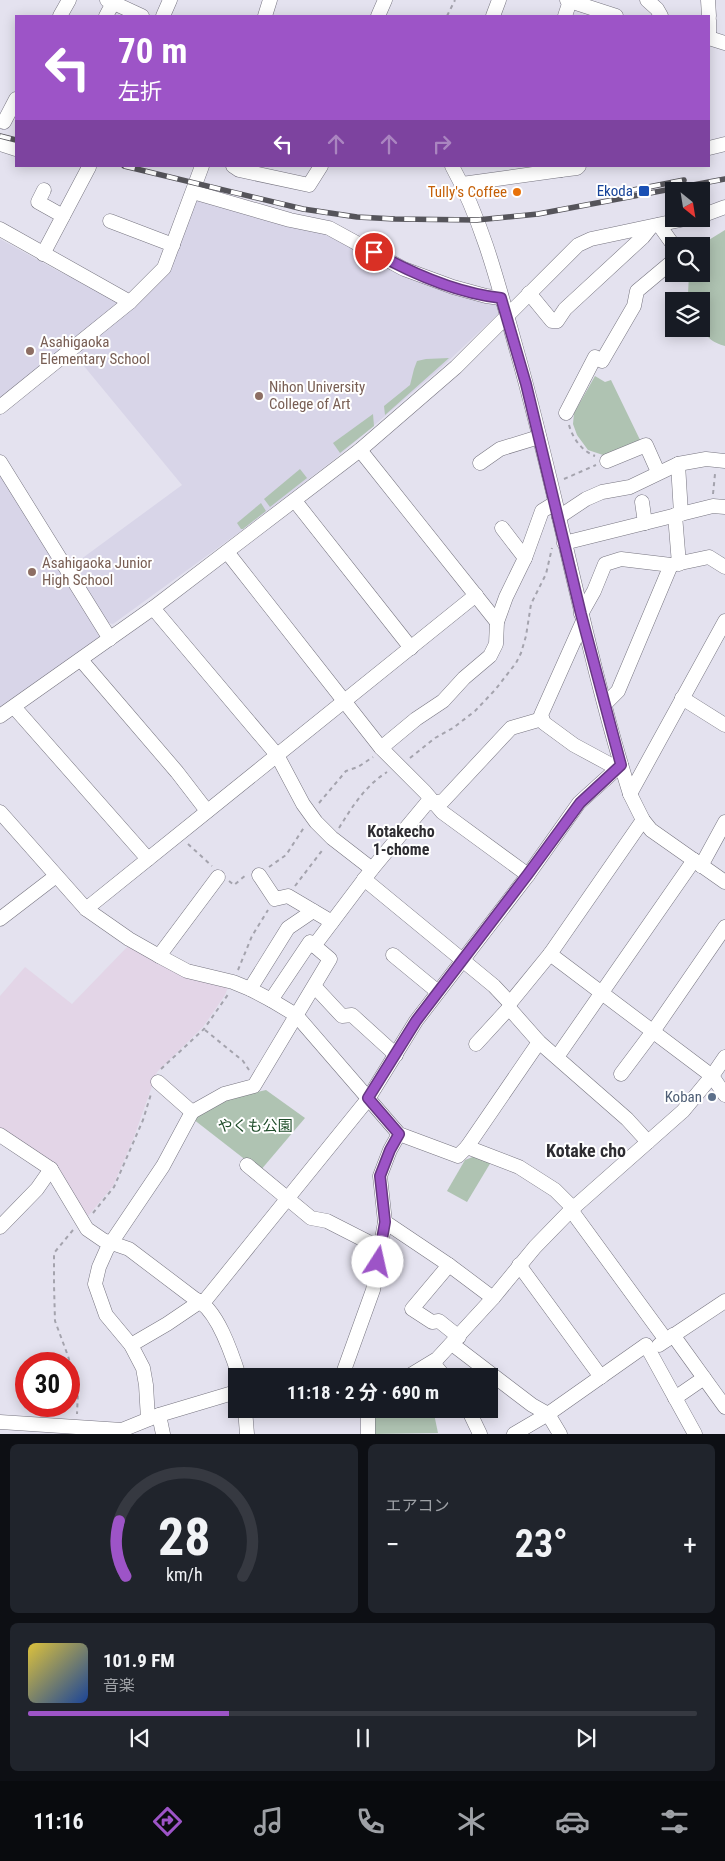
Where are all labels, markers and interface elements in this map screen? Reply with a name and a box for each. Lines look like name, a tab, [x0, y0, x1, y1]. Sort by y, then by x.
text: 70 m	[118, 31, 187, 72]
icon: left	[35, 35, 100, 100]
text: 左折	[118, 79, 162, 104]
icon: left	[269, 130, 297, 158]
icon: ahead	[322, 130, 350, 158]
icon: ahead	[375, 130, 403, 158]
icon: right	[428, 130, 456, 158]
place label: Ekoda	[597, 182, 633, 200]
north arrow	[665, 182, 710, 228]
map controls	[665, 182, 710, 337]
place label: Tully's Coffee	[428, 183, 507, 201]
marker: Ekoda	[637, 184, 651, 198]
marker: Tully's Coffee	[511, 186, 523, 198]
pin	[353, 231, 395, 273]
button: search	[665, 237, 710, 282]
icon: arrive	[360, 238, 388, 266]
button: layers	[665, 292, 710, 337]
place label: Asahigaoka Elementary School	[40, 333, 150, 368]
marker: Asahigaoka Elementary School	[24, 345, 36, 357]
place label: Nihon University College of Art	[269, 378, 365, 413]
marker: Nihon University College of Art	[253, 390, 265, 402]
place label: Asahigaoka Junior High School	[42, 554, 153, 589]
marker: Asahigaoka Junior High School	[26, 566, 38, 578]
district label: Kotakecho 1-chome	[367, 822, 435, 859]
place label: Koban	[665, 1088, 702, 1106]
marker: Koban	[706, 1091, 718, 1103]
park label: やくも公園	[217, 1117, 293, 1135]
district label: Kotake cho	[546, 1140, 626, 1161]
position arrow	[351, 1235, 403, 1287]
speed limit sign: 30	[15, 1352, 80, 1417]
text: 11:18 · 2 分 · 690 m	[287, 1381, 439, 1404]
text: エアコン	[386, 1496, 450, 1515]
text: 28	[157, 1507, 210, 1568]
text: 23°	[515, 1522, 568, 1566]
text: −	[386, 1528, 400, 1561]
text: +	[683, 1528, 697, 1561]
text: km/h	[165, 1564, 202, 1585]
text: 101.9 FM	[103, 1649, 175, 1672]
text: 音楽	[103, 1676, 135, 1695]
icon: previous	[126, 1724, 154, 1752]
icon: pause	[349, 1724, 377, 1752]
icon: next	[572, 1724, 600, 1752]
icon: directions	[150, 1804, 185, 1839]
icon: music	[251, 1804, 286, 1839]
icon: phone	[353, 1804, 388, 1839]
icon: climate	[454, 1804, 489, 1839]
icon: car	[555, 1804, 590, 1839]
icon: filters	[657, 1804, 692, 1839]
text: 11:16	[33, 1809, 84, 1834]

